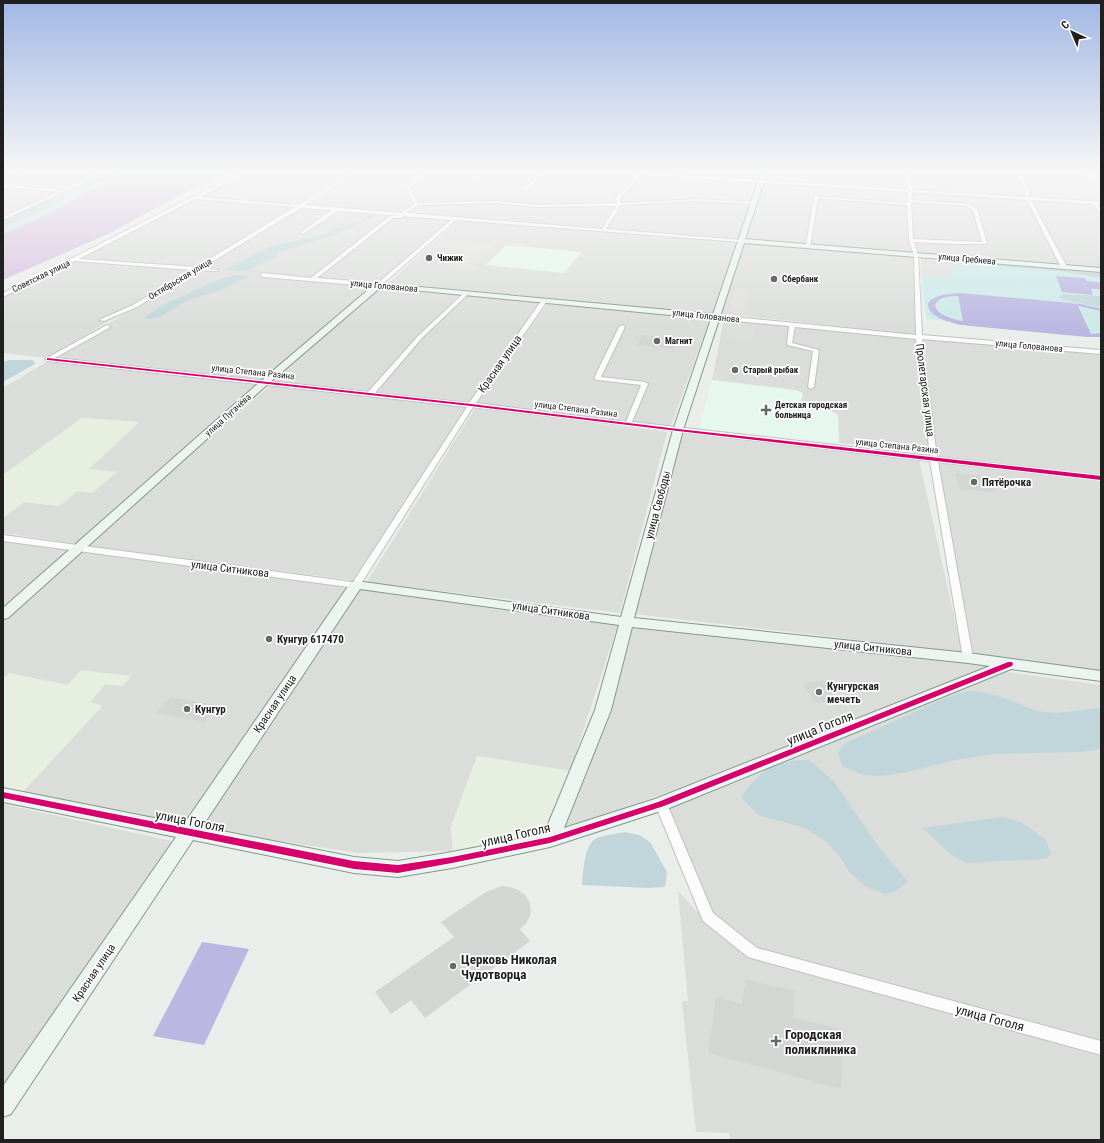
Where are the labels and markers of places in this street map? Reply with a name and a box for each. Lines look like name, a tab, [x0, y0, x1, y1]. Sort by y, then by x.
marker: Чижик	[424, 253, 434, 263]
place label: Чижик	[437, 253, 463, 263]
marker: Сбербанк	[769, 274, 779, 284]
place label: Сбербанк	[782, 274, 819, 284]
marker: Магнит	[652, 336, 662, 346]
place label: Магнит	[665, 336, 692, 346]
marker: Старый рыбак	[730, 365, 740, 375]
place label: Старый рыбак	[743, 365, 799, 375]
place label: Детская городская больница	[775, 400, 847, 420]
marker: Детская городская больница	[760, 404, 772, 416]
place label: Пятёрочка	[982, 476, 1031, 489]
marker: Пятёрочка	[969, 477, 979, 487]
place label: Кунгур 617470	[277, 633, 344, 646]
marker: Кунгур 617470	[264, 634, 274, 644]
place label: Кунгурская мечеть	[827, 680, 879, 706]
marker: Кунгурская мечеть	[814, 687, 824, 697]
place label: Кунгур	[195, 703, 226, 716]
marker: Кунгур	[182, 704, 192, 714]
place label: Церковь Николая Чудотворца	[461, 952, 557, 982]
marker: Церковь Николая Чудотворца	[448, 961, 458, 971]
place label: Городская поликлиника	[785, 1027, 856, 1057]
marker: Городская поликлиника	[770, 1035, 782, 1047]

